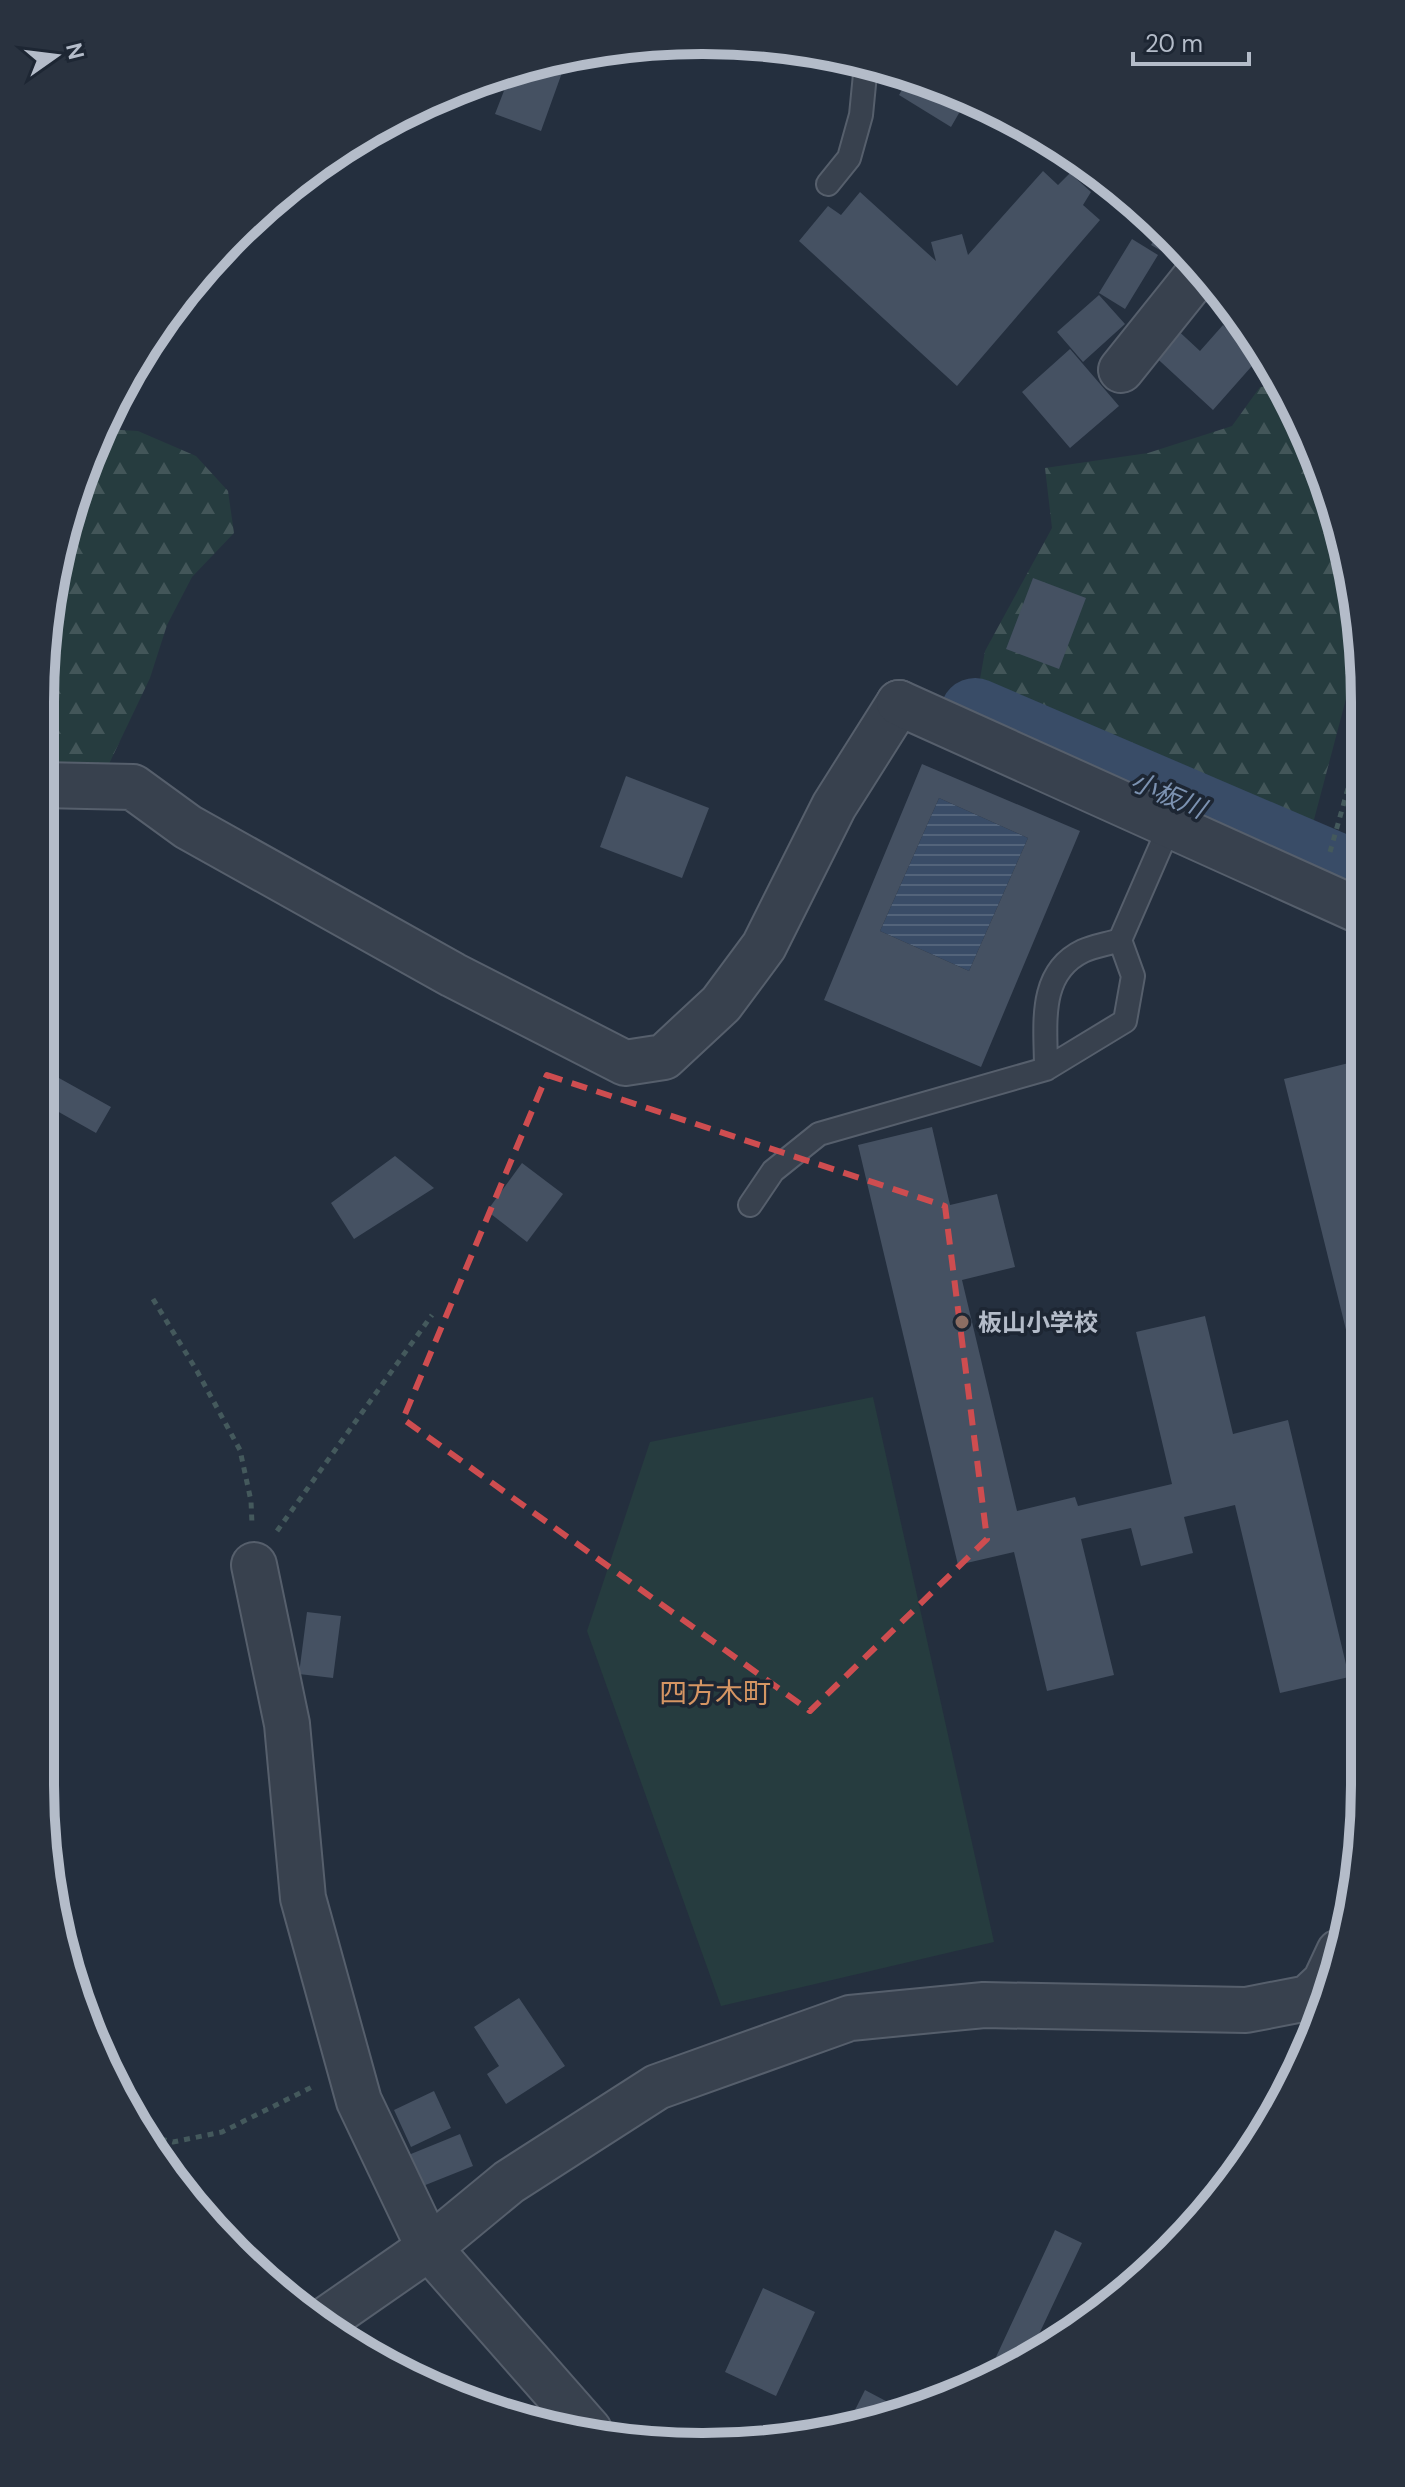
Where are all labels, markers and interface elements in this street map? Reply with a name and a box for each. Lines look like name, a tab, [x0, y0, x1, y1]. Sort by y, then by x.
north arrow	[16, 16, 96, 96]
scale bar	[1133, 16, 1249, 66]
text: 20 m	[1145, 28, 1203, 59]
text: N	[59, 40, 91, 63]
water label: 小板川	[1125, 764, 1213, 827]
place label: 板山小学校	[978, 1307, 1098, 1338]
marker: 板山小学校	[953, 1313, 971, 1331]
district label: 四方木町	[659, 1675, 771, 1712]

